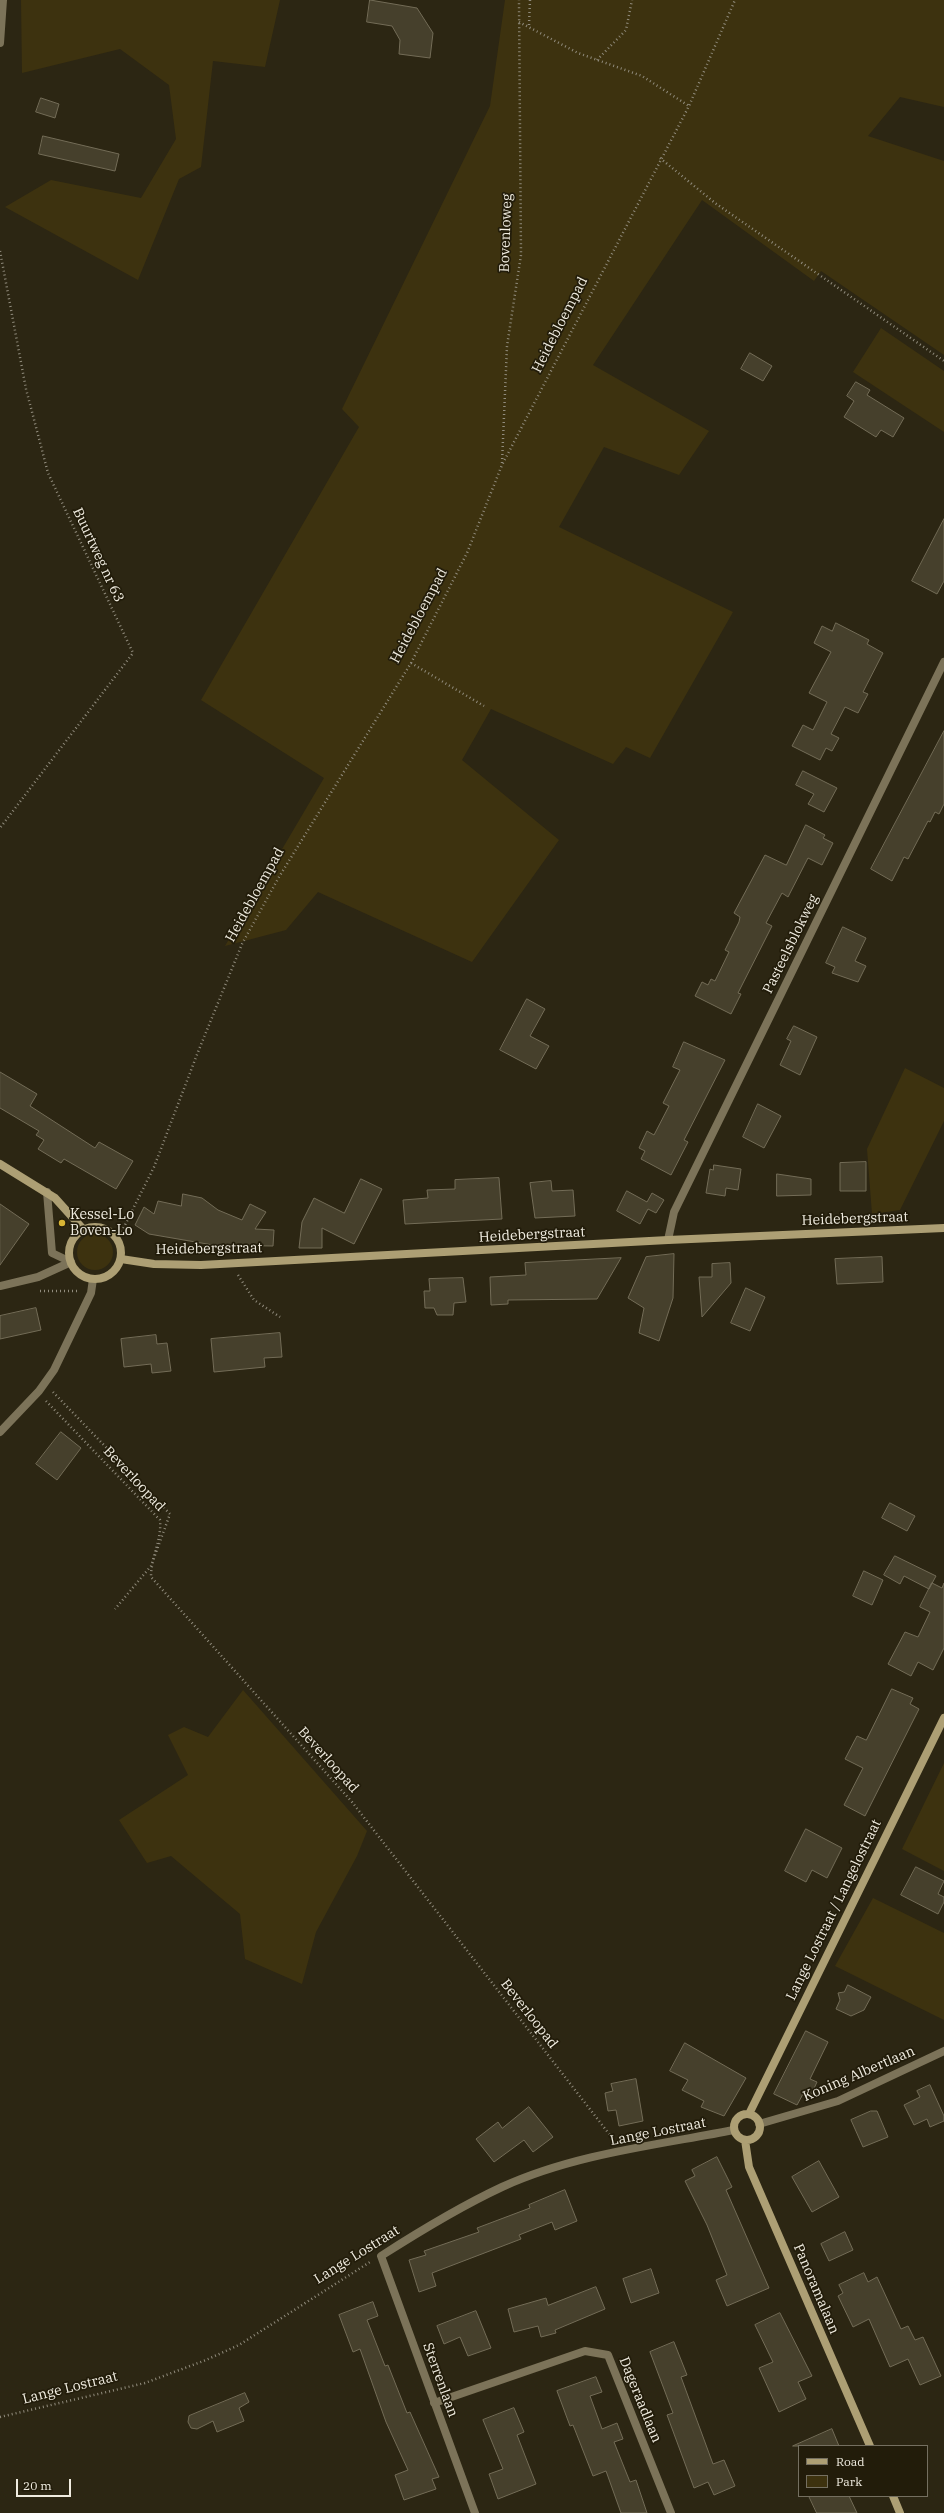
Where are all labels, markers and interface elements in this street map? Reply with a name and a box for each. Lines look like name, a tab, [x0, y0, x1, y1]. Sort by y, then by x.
street label: Bovenloweg	[496, 193, 516, 273]
street label: Heidebloempad	[529, 274, 591, 376]
street label: Buurtweg nr 63	[69, 505, 127, 605]
street label: Heidebloempad	[387, 566, 451, 666]
street label: Heidebloempad	[222, 845, 288, 945]
street label: Pasteelsblokweg	[760, 892, 822, 996]
place label: Kessel-Lo Boven-Lo	[70, 1207, 134, 1240]
street label: Heidebergstraat	[801, 1209, 909, 1229]
marker: Kessel-Lo Boven-Lo	[57, 1218, 67, 1228]
street label: Heidebergstraat	[478, 1224, 586, 1246]
street label: Heidebergstraat	[155, 1240, 263, 1258]
street label: Beverloopad	[100, 1443, 168, 1515]
street label: Beverloopad	[294, 1724, 362, 1796]
street label: Lange Lostraat / Langelostraat	[783, 1817, 885, 2003]
street label: Beverloopad	[497, 1976, 561, 2052]
street label: Koning Albertlaan	[800, 2043, 918, 2105]
street label: Lange Lostraat	[609, 2114, 707, 2150]
street label: Lange Lostraat	[311, 2222, 403, 2288]
street label: Panoramalaan	[789, 2241, 843, 2337]
street label: Sterrenlaan	[419, 2340, 461, 2420]
street label: Dageraadlaan	[615, 2355, 665, 2445]
street label: Lange Lostraat	[21, 2368, 119, 2408]
legend	[798, 2445, 928, 2497]
text: Road	[836, 2454, 865, 2469]
scale bar	[18, 2471, 73, 2497]
text: Park	[836, 2474, 862, 2489]
text: 20 m	[23, 2478, 52, 2493]

